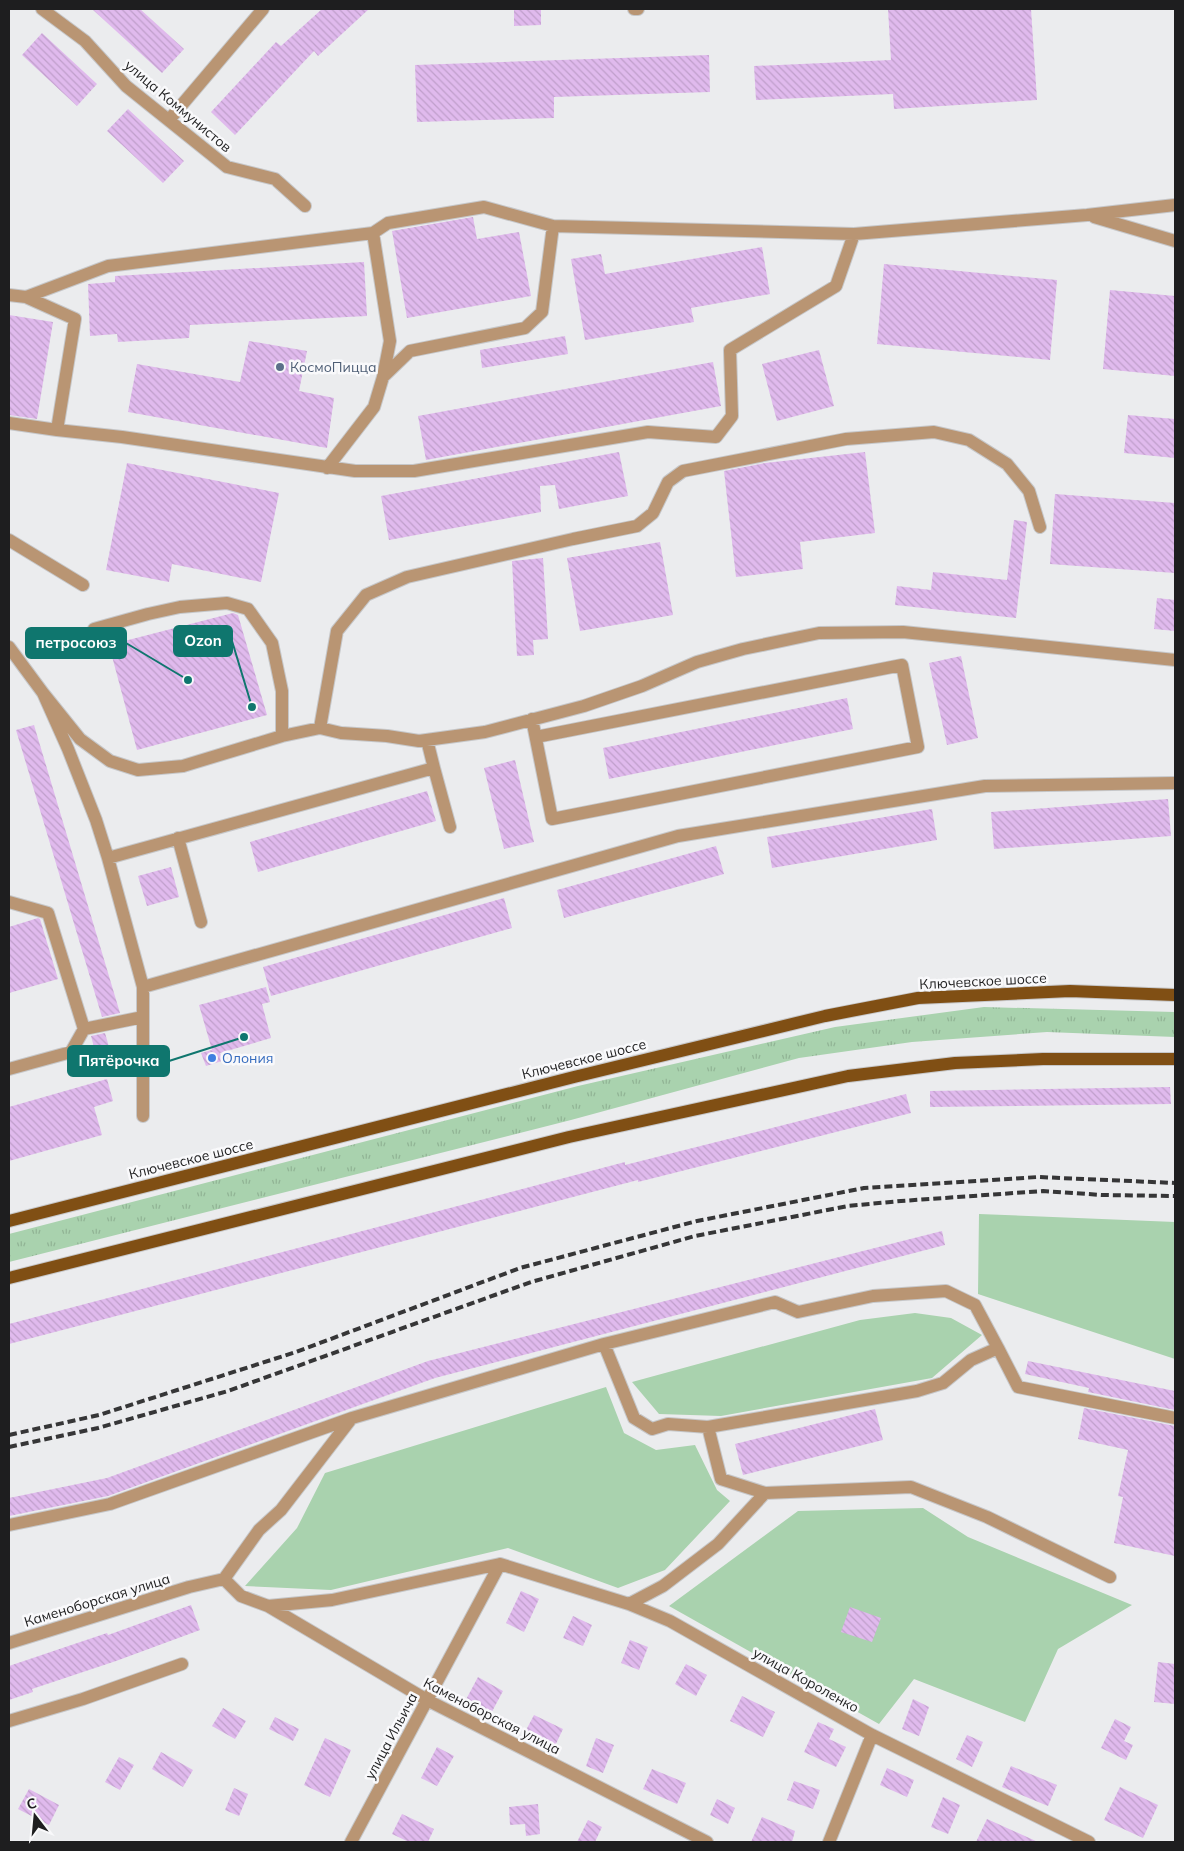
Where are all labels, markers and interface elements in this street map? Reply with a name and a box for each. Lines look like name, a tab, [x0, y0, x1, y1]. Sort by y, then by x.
street label: улица Коммунистов	[121, 56, 235, 156]
place label: КосмоПицца	[290, 358, 377, 376]
marker: КосмоПицца	[274, 361, 286, 373]
callout: Ozon	[174, 626, 232, 656]
callout: петросоюз	[26, 628, 126, 658]
text: Ozon	[184, 631, 222, 650]
text: петросоюз	[36, 633, 116, 652]
street label: Ключевское шоссе	[919, 969, 1047, 993]
street label: Ключевское шоссе	[520, 1035, 648, 1083]
callout: Пятёрочка	[68, 1046, 169, 1076]
place label: Олония	[222, 1049, 273, 1067]
text: Пятёрочка	[78, 1051, 160, 1070]
marker: Олония	[206, 1052, 218, 1064]
street label: Ключевское шоссе	[127, 1135, 255, 1183]
street label: Каменоборская улица	[22, 1569, 172, 1631]
street label: улица Короленко	[750, 1643, 862, 1717]
street label: Каменоборская улица	[420, 1674, 564, 1758]
street label: улица Ильича	[361, 1690, 421, 1782]
north arrow	[10, 1791, 60, 1841]
text: С	[24, 1794, 39, 1813]

